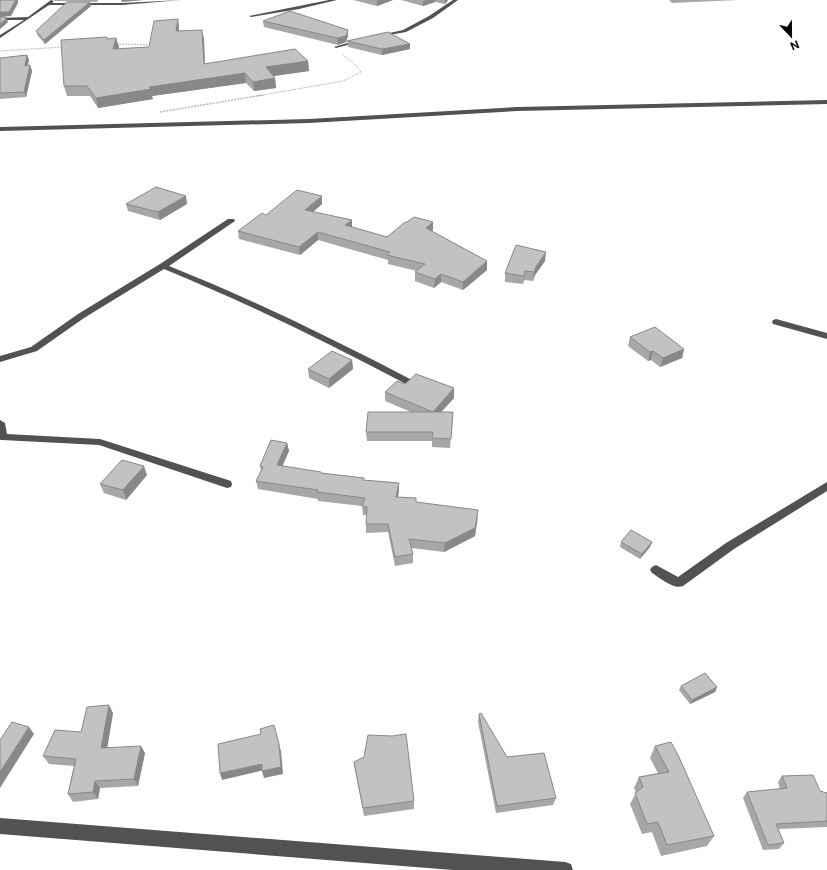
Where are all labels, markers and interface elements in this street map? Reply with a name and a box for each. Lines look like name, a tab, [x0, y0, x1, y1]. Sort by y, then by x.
north arrow	[771, 16, 811, 56]
text: N	[789, 38, 801, 52]

